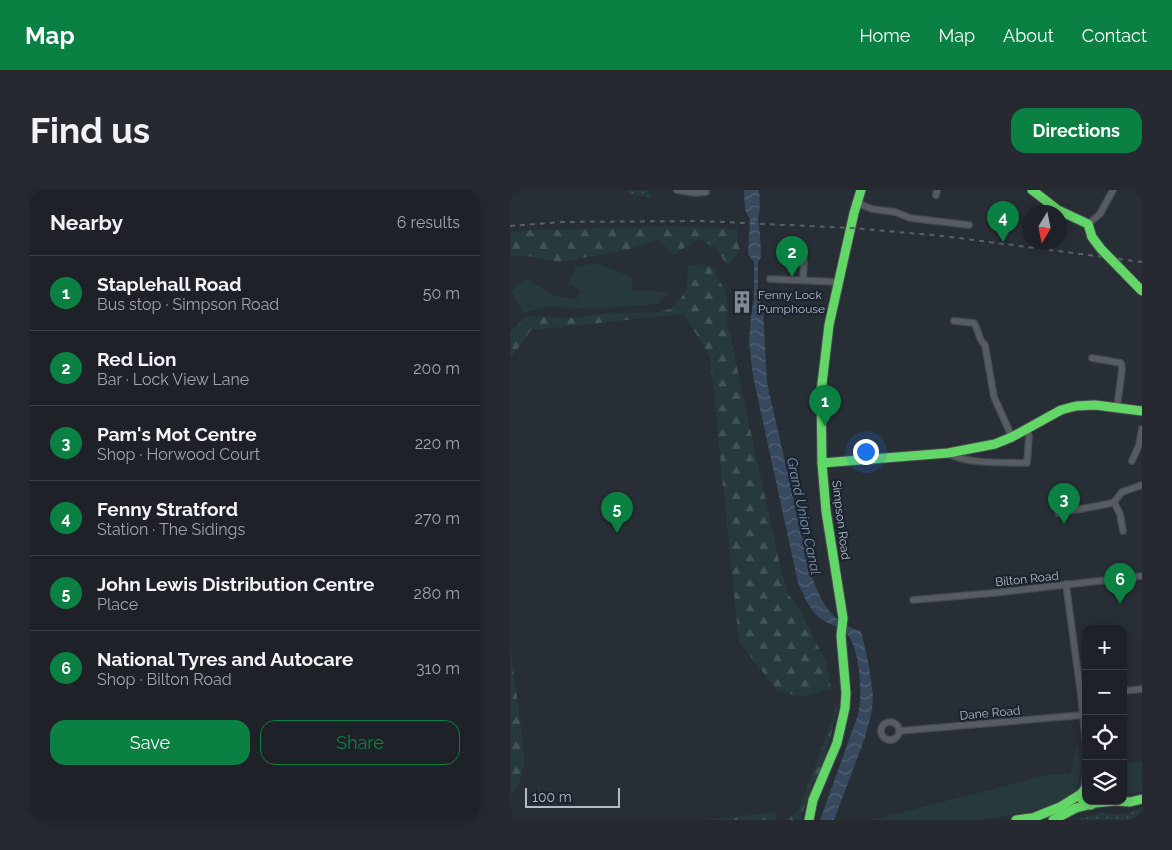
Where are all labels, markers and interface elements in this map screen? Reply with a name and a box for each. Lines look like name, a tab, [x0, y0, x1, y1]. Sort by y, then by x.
text: Map	[25, 21, 75, 50]
text: Home	[859, 25, 910, 46]
text: Map	[938, 25, 975, 46]
text: About	[1003, 25, 1054, 46]
text: Contact	[1082, 25, 1147, 46]
button: Directions	[1011, 108, 1142, 153]
text: Find us	[30, 110, 150, 151]
pin: 4	[987, 201, 1019, 242]
north arrow	[1022, 205, 1067, 250]
text: Nearby	[50, 210, 123, 235]
text: 6 results	[397, 213, 460, 232]
pin: 2	[776, 236, 808, 277]
text: Staplehall Road	[97, 273, 242, 295]
text: 1	[62, 284, 70, 303]
text: 50 m	[423, 284, 460, 303]
place label: Fenny Lock Pumphouse	[758, 288, 825, 316]
building icon: Fenny Lock Pumphouse	[729, 289, 755, 315]
text: Bus stop · Simpson Road	[97, 295, 279, 314]
text: Red Lion	[97, 348, 176, 370]
text: 2	[61, 359, 71, 378]
text: 200 m	[413, 359, 460, 378]
text: Bar · Lock View Lane	[97, 370, 249, 389]
pin: 1	[809, 385, 841, 426]
text: Pam's Mot Centre	[97, 423, 257, 445]
text: 3	[62, 434, 70, 453]
text: 220 m	[415, 434, 460, 453]
your location	[853, 439, 879, 465]
text: Shop · Horwood Court	[97, 445, 260, 464]
water label: Grand Union Canal	[784, 456, 824, 577]
street label: Simpson Road	[829, 479, 853, 561]
pin: 3	[1048, 483, 1080, 524]
pin: 5	[601, 492, 633, 533]
text: Fenny Stratford	[97, 498, 238, 520]
text: 4	[61, 509, 71, 528]
text: 270 m	[415, 509, 460, 528]
text: Station · The Sidings	[97, 520, 245, 539]
pin: 6	[1104, 563, 1136, 604]
street label: Bilton Road	[995, 569, 1059, 589]
text: John Lewis Distribution Centre	[97, 573, 374, 595]
text: 5	[62, 584, 70, 603]
text: 280 m	[414, 584, 460, 603]
text: Place	[97, 595, 138, 614]
map controls	[1082, 625, 1127, 805]
button: +	[1082, 625, 1127, 670]
text: National Tyres and Autocare	[97, 648, 353, 670]
text: 6	[61, 659, 71, 678]
text: 310 m	[416, 659, 460, 678]
text: Shop · Bilton Road	[97, 670, 232, 689]
button: −	[1082, 670, 1127, 715]
street label: Dane Road	[959, 703, 1021, 723]
button: locate	[1082, 715, 1127, 760]
button: Save	[50, 720, 250, 765]
button: Share	[260, 720, 460, 765]
button: layers	[1082, 760, 1127, 805]
scale bar	[525, 785, 620, 808]
text: 100 m	[532, 789, 572, 805]

